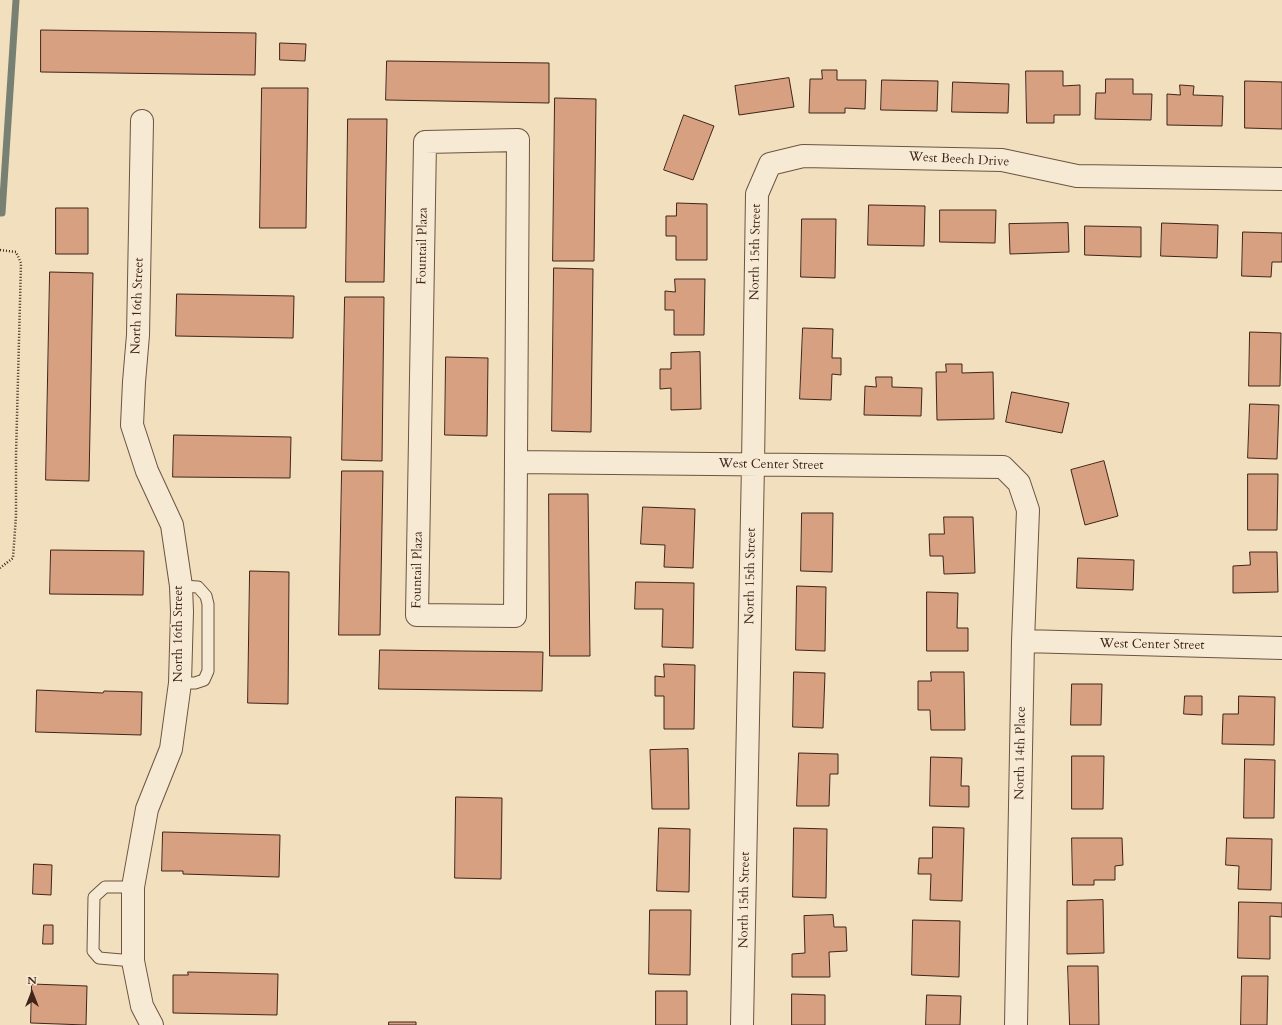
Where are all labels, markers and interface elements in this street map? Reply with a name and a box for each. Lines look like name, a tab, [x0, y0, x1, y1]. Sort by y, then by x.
street label: West Beech Drive	[908, 150, 1010, 170]
street label: North 15th Street	[747, 203, 765, 301]
street label: Fountail Plaza	[415, 207, 431, 285]
street label: North 16th Street	[129, 257, 147, 355]
street label: West Center Street	[718, 456, 824, 474]
street label: North 15th Street	[742, 527, 760, 625]
street label: Fountail Plaza	[410, 531, 426, 609]
street label: North 16th Street	[171, 586, 187, 682]
street label: West Center Street	[1099, 636, 1205, 654]
street label: North 14th Place	[1012, 706, 1030, 800]
street label: North 15th Street	[736, 851, 754, 949]
north arrow	[12, 973, 52, 1013]
text: N	[27, 973, 37, 988]

